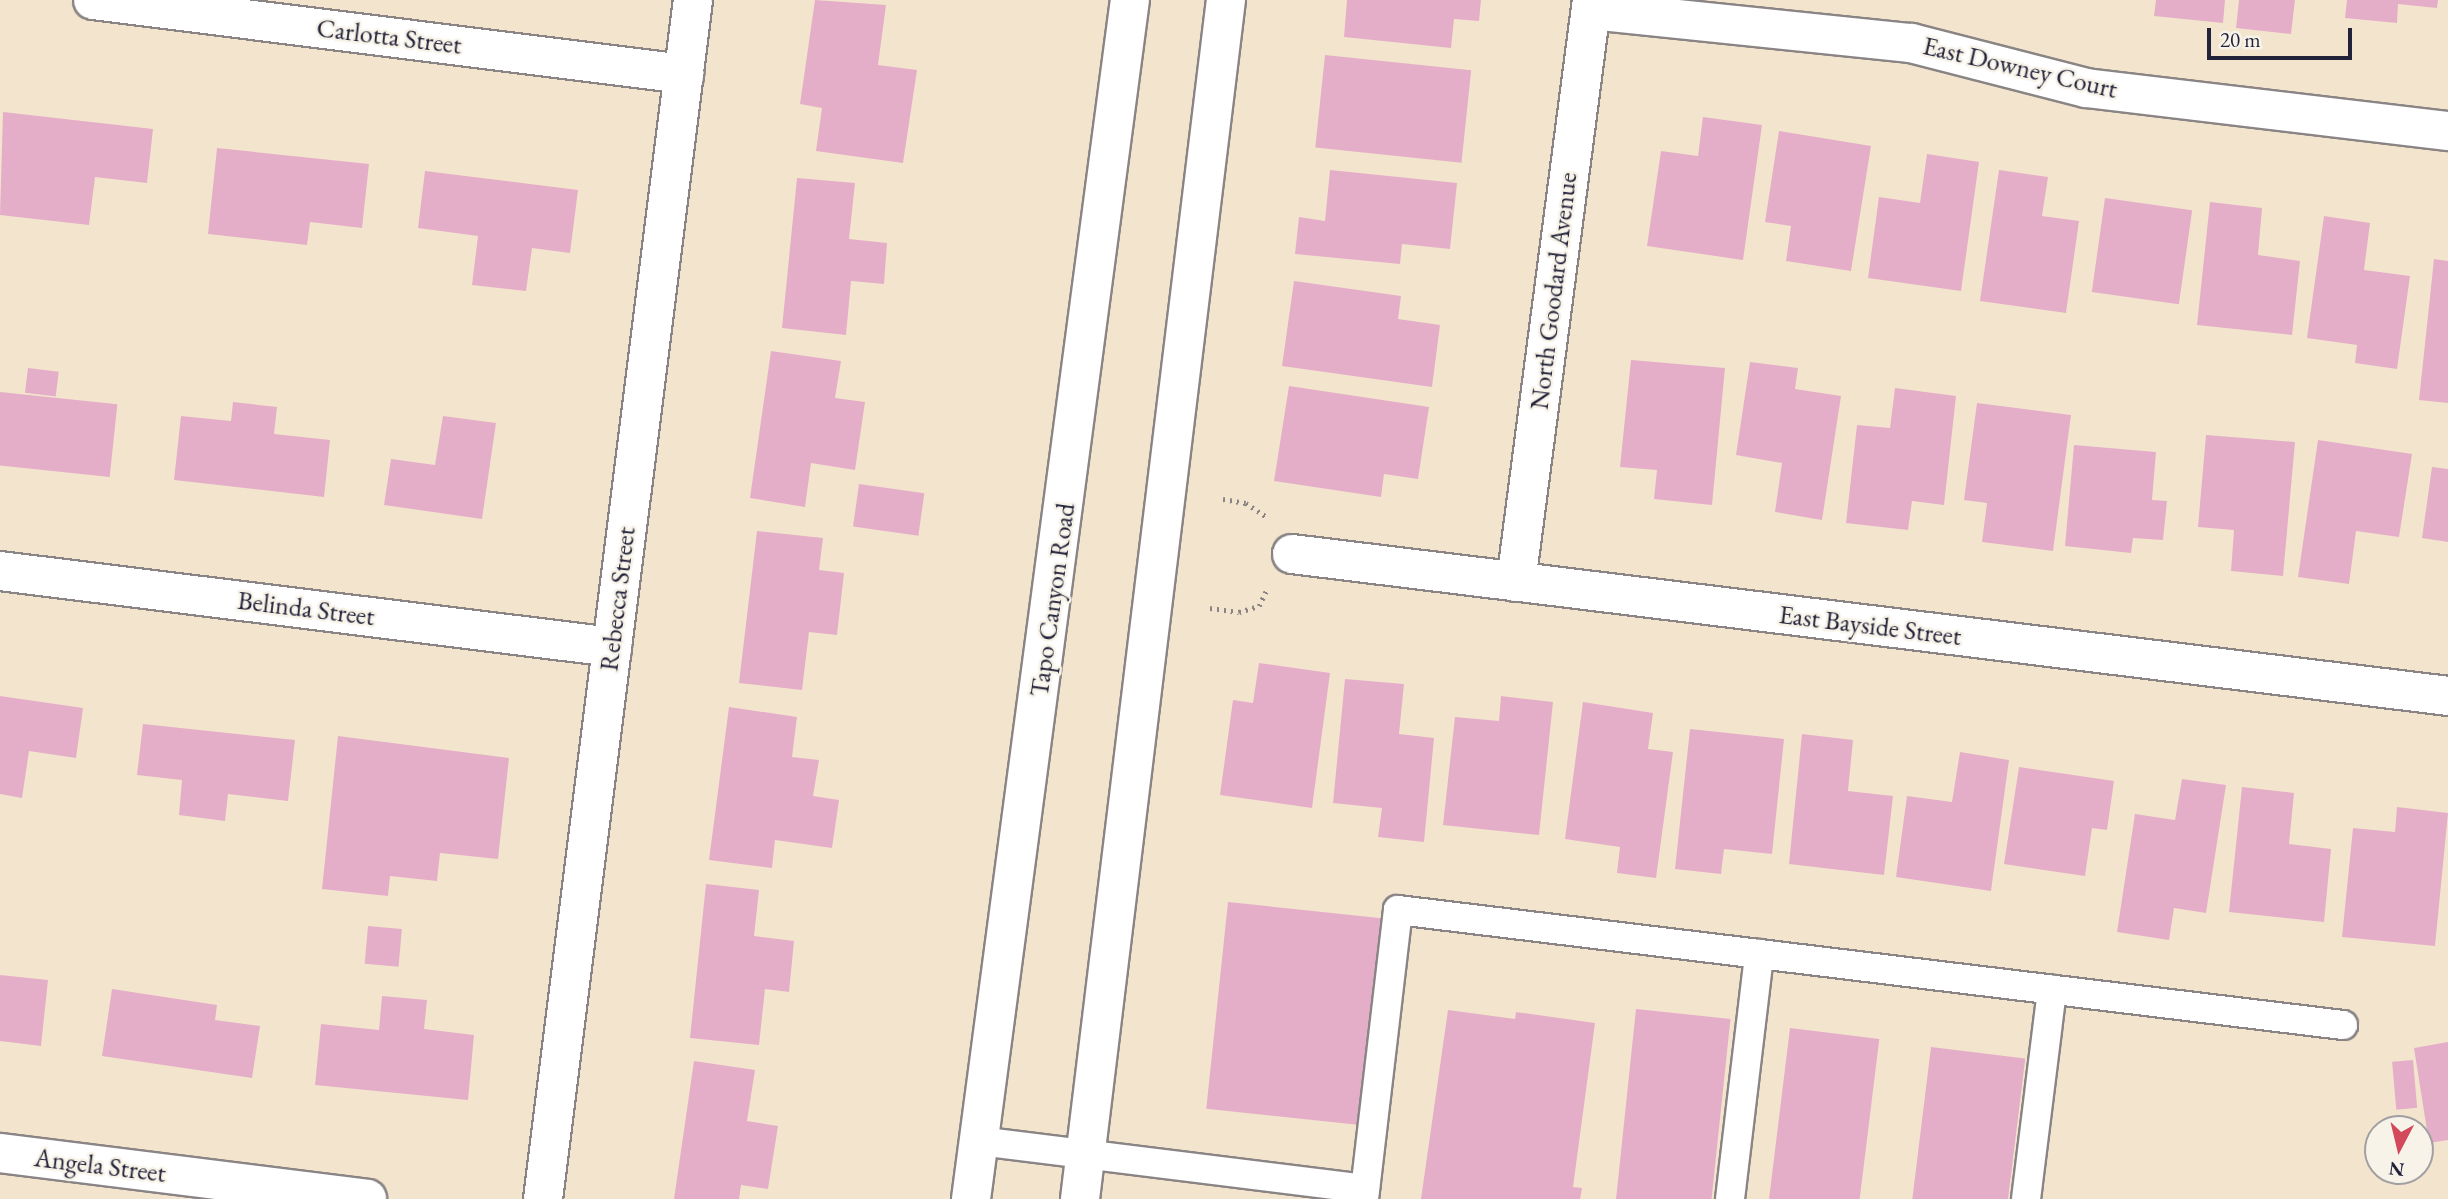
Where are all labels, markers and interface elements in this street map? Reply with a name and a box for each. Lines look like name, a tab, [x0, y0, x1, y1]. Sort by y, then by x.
street label: Carlotta Street	[315, 13, 463, 61]
scale bar	[2210, 14, 2355, 58]
text: 20 m	[2220, 26, 2261, 53]
street label: East Downey Court	[1920, 30, 2120, 106]
street label: North Goodard Avenue	[1524, 171, 1584, 411]
street label: Tapo Canyon Road	[1024, 501, 1082, 699]
street label: Rebecca Street	[594, 525, 642, 673]
street label: Belinda Street	[236, 585, 376, 633]
street label: East Bayside Street	[1777, 599, 1963, 653]
north arrow	[2364, 1115, 2434, 1185]
street label: Angela Street	[33, 1142, 167, 1190]
text: N	[2387, 1156, 2406, 1183]

